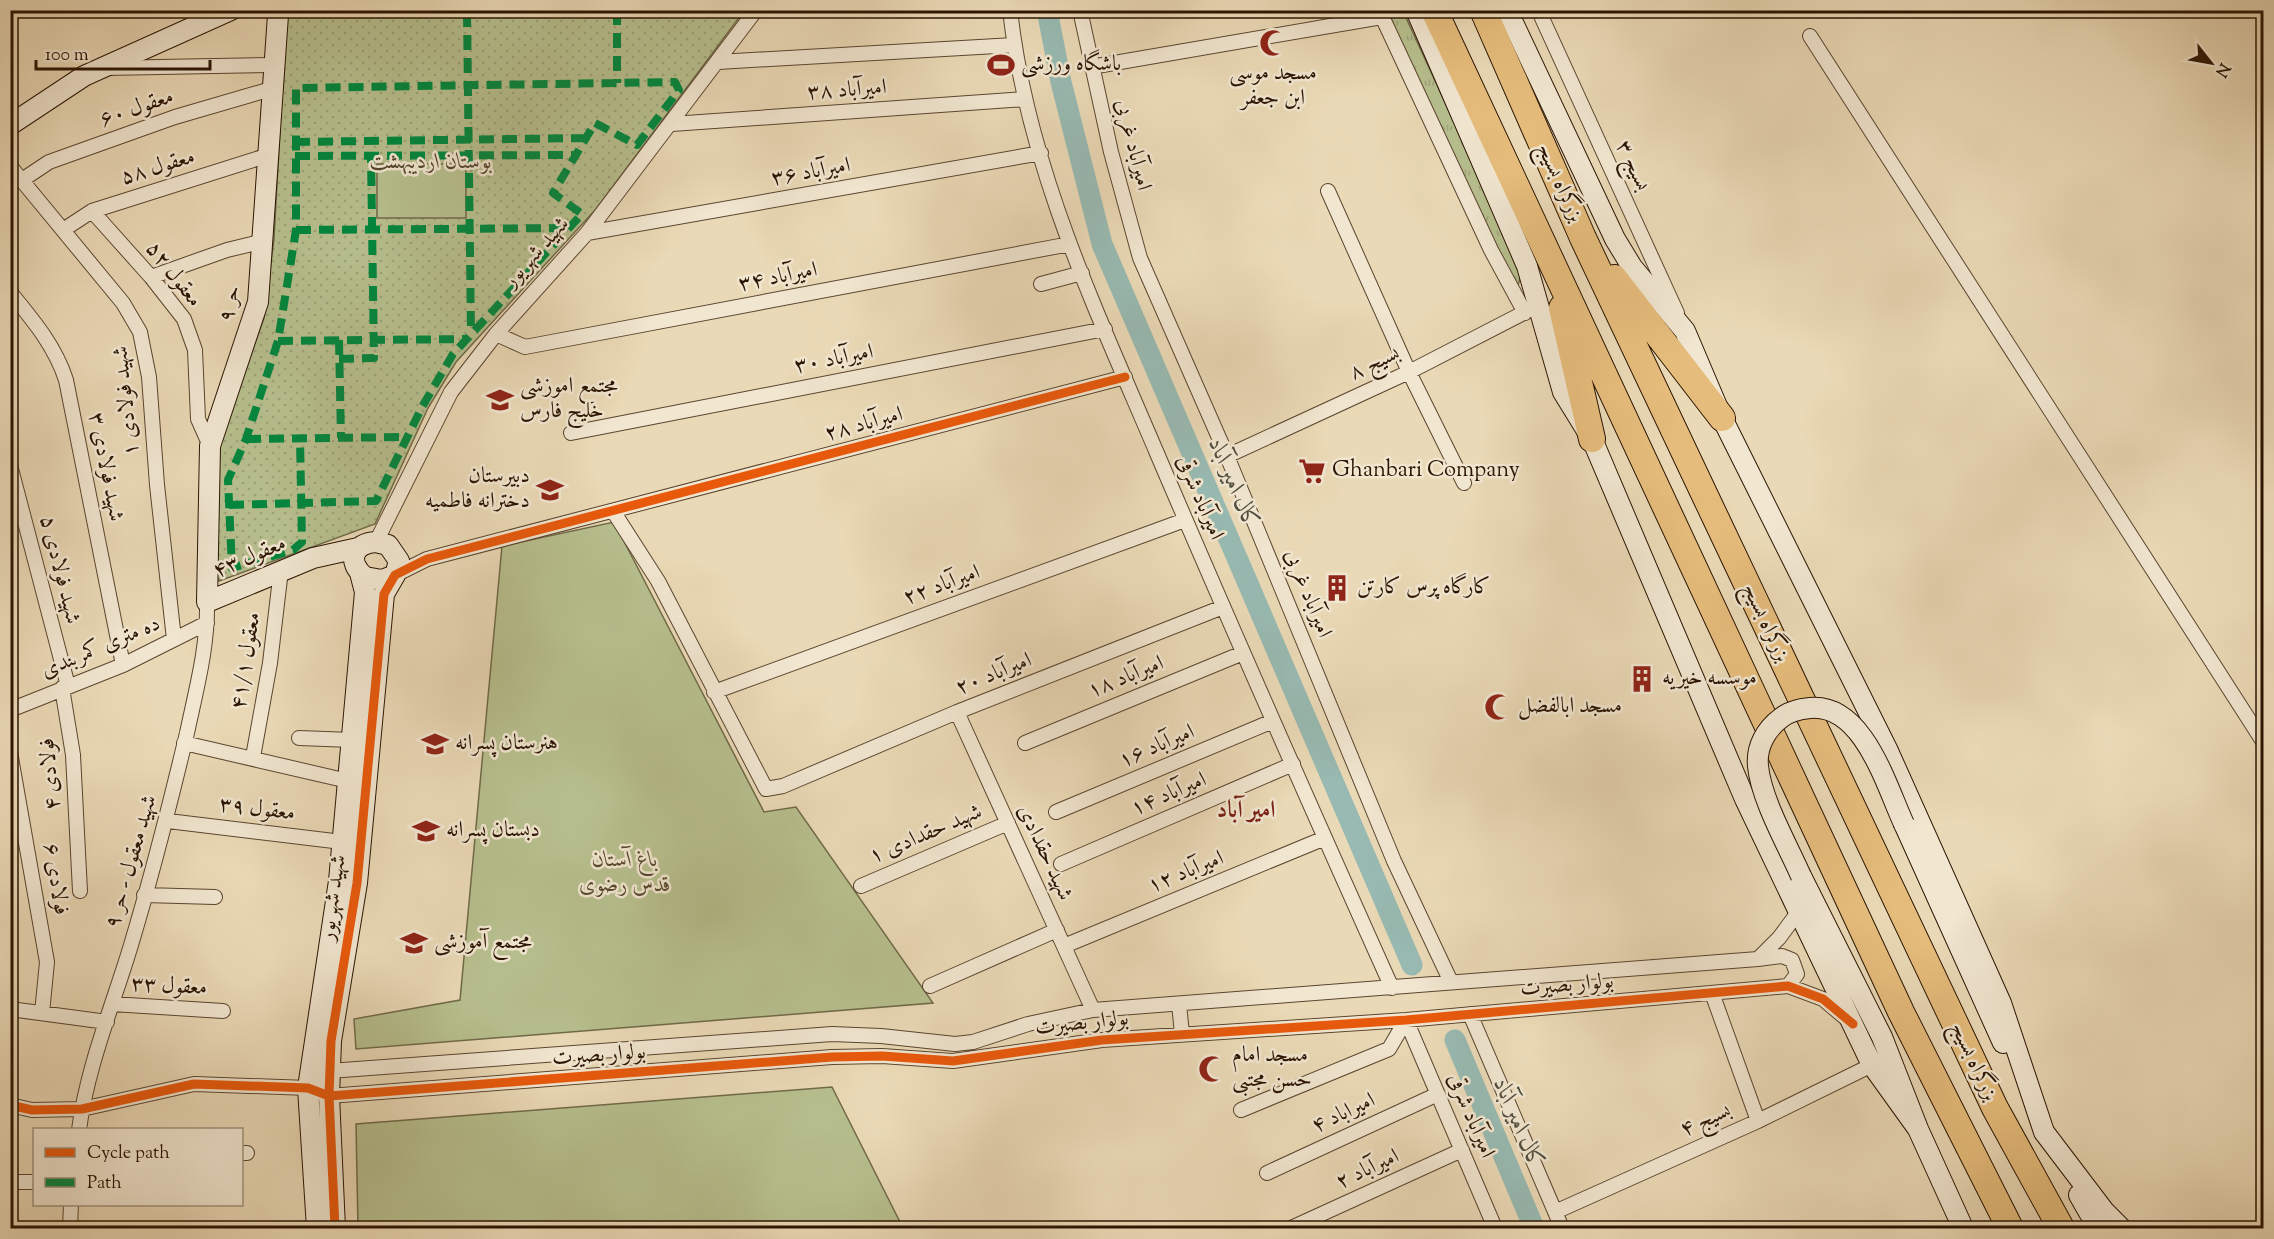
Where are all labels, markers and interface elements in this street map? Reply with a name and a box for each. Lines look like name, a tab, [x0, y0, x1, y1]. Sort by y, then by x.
mosque icon: مسجد موسی ابن جعفر	[1258, 28, 1288, 58]
scale bar	[36, 33, 210, 71]
north arrow	[2181, 33, 2241, 93]
text: 100 m	[45, 43, 89, 69]
place label: باشگاه ورزشی	[1021, 49, 1121, 81]
sports icon: باشگاه ورزشی	[986, 50, 1016, 80]
place label: مسجد موسی ابن جعفر	[1229, 58, 1317, 115]
text: N	[2208, 58, 2235, 81]
street label: امیرآباد ۳۸	[806, 72, 888, 110]
street label: معقول ۶۰	[96, 81, 178, 137]
street label: امیرآباد غربی	[1105, 96, 1159, 194]
street label: بسیج ۳	[1605, 135, 1658, 197]
street label: بزرگراه بسیج	[1526, 138, 1592, 228]
street label: معقول ۵۸	[117, 142, 199, 194]
park label: بوستان اردیبهشت	[370, 147, 492, 179]
street label: امیرآباد ۳۶	[769, 150, 853, 196]
street label: شهید شهریور	[495, 210, 578, 297]
street label: معقول ۵۲	[137, 235, 209, 315]
street label: امیرآباد ۳۴	[736, 255, 820, 301]
street label: حر ۹	[212, 283, 250, 325]
street label: امیرآباد ۳۰	[792, 337, 876, 383]
street label: بسیج ۸	[1344, 338, 1406, 391]
street label: شهید فولادی ۱	[105, 344, 149, 458]
place label: مجتمع اموزشی خلیج فارس	[520, 371, 618, 429]
school or university icon: مجتمع اموزشی خلیج فارس	[485, 385, 515, 415]
street label: امیرآباد ۲۸	[821, 399, 907, 451]
street label: شهید فولادی ۳	[79, 410, 131, 524]
water label: کال امیر آباد	[1198, 433, 1268, 535]
street label: امیرآباد شرقی	[1167, 451, 1231, 545]
place label: Ghanbari Company	[1332, 455, 1520, 487]
supermarket icon: Ghanbari Company	[1297, 456, 1327, 486]
place label: دبیرستان دخترانه فاطمیه	[425, 461, 530, 518]
school or university icon: دبیرستان دخترانه فاطمیه	[535, 475, 565, 505]
street label: شهید فولادی ۵	[30, 512, 88, 628]
street label: معقول ۴۳	[209, 528, 291, 588]
street label: امیرآباد غربی	[1275, 545, 1339, 643]
street label: امیرآباد ۲۲	[899, 557, 985, 615]
place label: کارگاه پرس کارتن	[1357, 572, 1491, 604]
building icon: کارگاه پرس کارتن	[1322, 573, 1352, 603]
street label: بزرگراه بسیج	[1732, 578, 1798, 668]
street label: ده متری کمربندی	[36, 608, 166, 688]
street label: معقول ۴۱/۱	[224, 610, 270, 712]
street label: امیرآباد ۲۰	[951, 645, 1037, 705]
street label: امیرآباد ۱۸	[1083, 648, 1169, 708]
place label: موسسه خیریه	[1662, 663, 1757, 695]
building icon: موسسه خیریه	[1627, 664, 1657, 694]
place label: مسجد ابالفضل	[1518, 691, 1622, 723]
mosque icon: مسجد ابالفضل	[1483, 692, 1513, 722]
street label: امیرآباد ۱۶	[1114, 717, 1200, 777]
place label: هنرستان پسرانه	[455, 728, 558, 760]
school or university icon: هنرستان پسرانه	[420, 729, 450, 759]
street label: فولادی ۴	[32, 737, 70, 811]
street label: امیرآباد ۱۴	[1126, 765, 1212, 825]
street label: معقول ۳۹	[217, 789, 297, 831]
street label: شهید معقول - حر ۹	[98, 791, 166, 933]
district label: امیر آباد	[1217, 794, 1275, 828]
street label: شهید حقدادی ۱	[864, 797, 988, 873]
street label: شهید حقدادی	[1008, 800, 1080, 906]
place label: دبستان پسرانه	[446, 815, 540, 847]
school or university icon: دبستان پسرانه	[411, 816, 441, 846]
street label: فولادی ۶	[34, 841, 76, 917]
street label: امیرآباد ۱۲	[1143, 843, 1229, 903]
park label: باغ آستان قدس رضوی	[579, 845, 671, 902]
street label: شهید شهریور	[312, 853, 356, 945]
place label: مجتمع آموزشی	[434, 927, 532, 960]
school or university icon: مجتمع آموزشی	[399, 928, 429, 958]
street label: بولوار بصیرت	[1519, 966, 1615, 1006]
street label: معقول ۳۳	[130, 969, 208, 1005]
street label: بولوار بصیرت	[1034, 1003, 1130, 1045]
street label: بزرگراه بسیج	[1940, 1017, 2006, 1107]
street label: بولوار بصیرت	[551, 1037, 647, 1075]
place label: مسجد امام حسن مجتبی	[1232, 1040, 1312, 1097]
mosque icon: مسجد امام حسن مجتبی	[1197, 1054, 1227, 1084]
street label: امیرآباد شرقی	[1438, 1069, 1502, 1163]
water label: کال امیر آباد	[1483, 1073, 1553, 1175]
street label: امیراباد ۴	[1307, 1085, 1381, 1143]
street label: بسیج ۴	[1675, 1096, 1737, 1147]
legend	[33, 1128, 243, 1206]
text: Cycle path	[87, 1141, 170, 1167]
street label: امیرآباد ۲	[1331, 1141, 1405, 1199]
text: Path	[87, 1171, 122, 1197]

